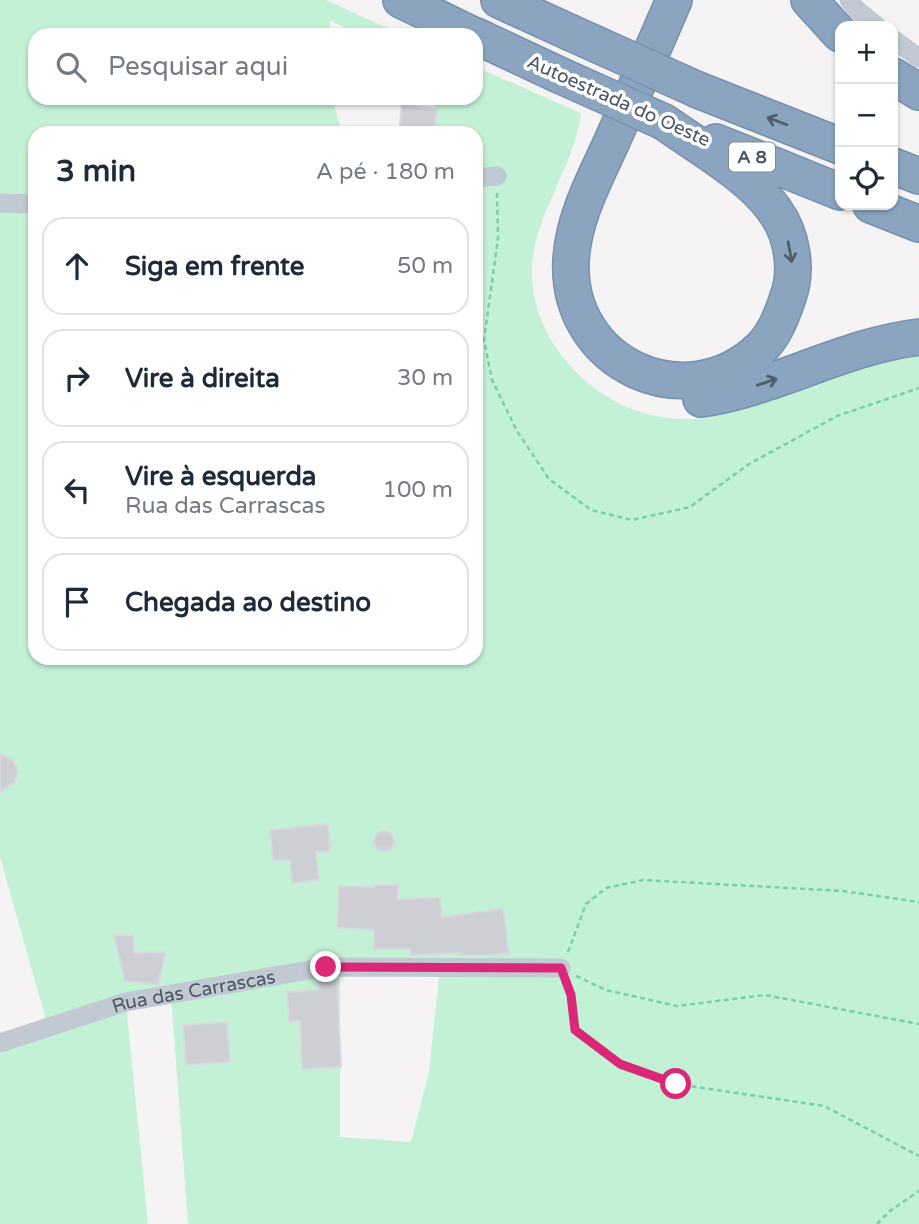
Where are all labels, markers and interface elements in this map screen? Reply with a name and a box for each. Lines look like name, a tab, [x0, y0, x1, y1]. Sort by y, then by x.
map controls	[835, 21, 898, 210]
button: +	[835, 21, 898, 84]
search box	[28, 28, 483, 105]
icon: search	[52, 48, 90, 86]
text: Pesquisar aqui	[108, 51, 288, 82]
street label: Autoestrada do Oeste	[524, 51, 714, 151]
button: −	[835, 84, 898, 147]
one-way arrow	[766, 113, 788, 126]
road number: A 8	[729, 142, 775, 172]
button: locate	[835, 147, 898, 210]
text: 3 min	[56, 153, 136, 190]
text: A pé · 180 m	[316, 158, 455, 186]
one-way arrow	[784, 240, 797, 263]
icon: ahead	[58, 247, 96, 285]
text: Siga em frente	[125, 251, 305, 282]
text: 50 m	[397, 252, 453, 280]
icon: right	[58, 359, 96, 397]
text: Vire à direita	[125, 363, 280, 394]
text: 30 m	[397, 364, 453, 392]
one-way arrow	[755, 375, 777, 387]
text: Vire à esquerda	[125, 461, 316, 492]
icon: left	[58, 471, 96, 509]
text: 100 m	[383, 476, 453, 504]
text: Rua das Carrascas	[125, 492, 325, 520]
icon: arrive	[58, 583, 96, 621]
text: Chegada ao destino	[125, 587, 371, 618]
route end	[310, 951, 341, 982]
street label: Rua das Carrascas	[109, 966, 277, 1018]
route start	[660, 1068, 691, 1099]

